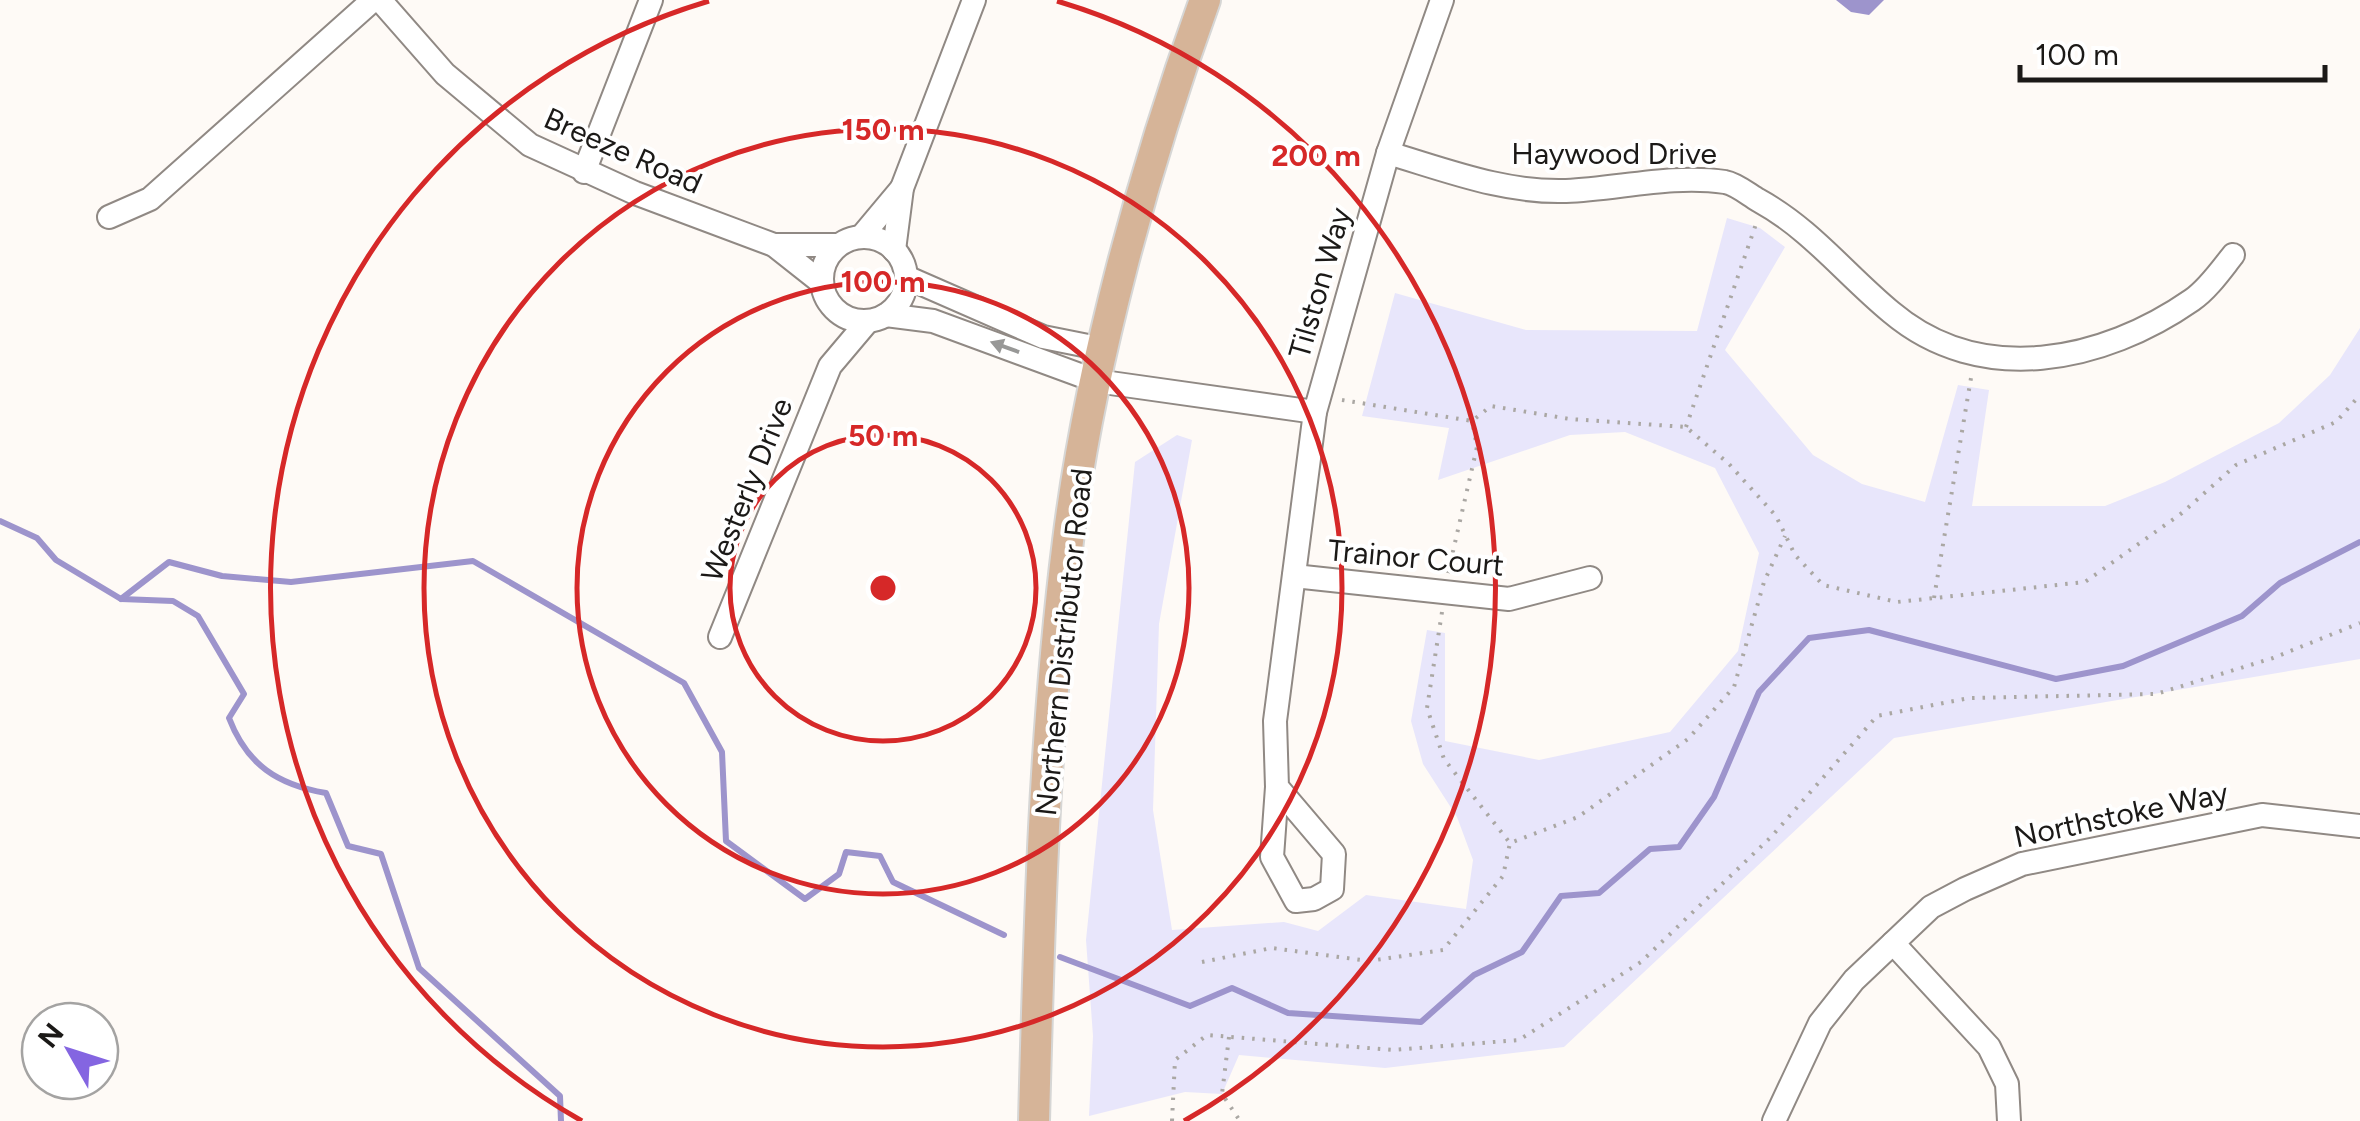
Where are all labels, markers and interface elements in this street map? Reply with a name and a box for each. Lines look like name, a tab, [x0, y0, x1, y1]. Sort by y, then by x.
scale bar	[2020, 20, 2325, 82]
text: 100 m	[2035, 36, 2119, 73]
street label: Breeze Road	[539, 99, 708, 202]
text: 150 m	[842, 111, 924, 148]
street label: Haywood Drive	[1511, 135, 1717, 172]
text: 200 m	[1271, 137, 1361, 174]
street label: Tilston Way	[1280, 203, 1359, 363]
text: 100 m	[841, 263, 925, 300]
one-way arrow	[989, 339, 1019, 354]
street label: Westerly Drive	[693, 393, 800, 587]
text: 50 m	[848, 417, 918, 454]
street label: Northern Distributor Road	[1027, 466, 1100, 817]
street label: Trainor Court	[1327, 531, 1506, 584]
centre of rings	[865, 570, 901, 606]
street label: Northstoke Way	[2010, 774, 2232, 855]
north arrow	[20, 1001, 120, 1101]
text: N	[31, 1016, 71, 1054]

